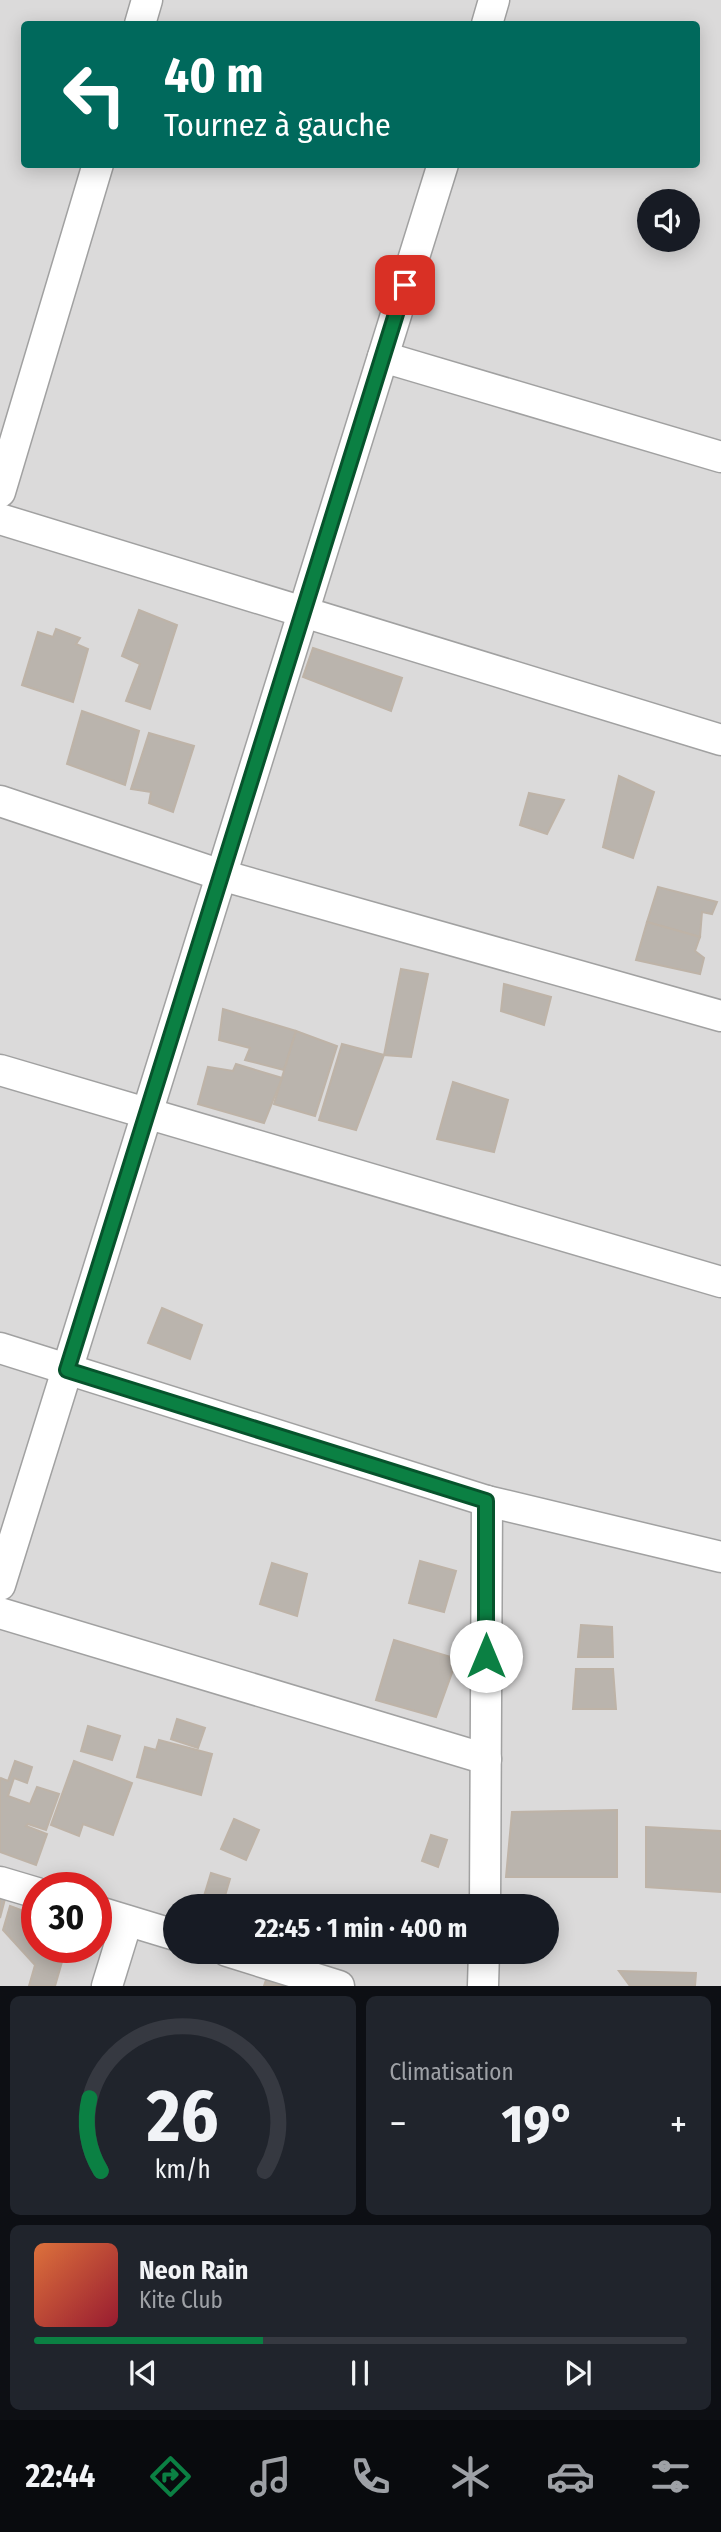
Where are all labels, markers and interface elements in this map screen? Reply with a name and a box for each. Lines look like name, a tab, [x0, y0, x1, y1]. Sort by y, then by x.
text: 40 m	[164, 46, 264, 105]
icon: left	[49, 49, 140, 140]
text: Tournez à gauche	[164, 106, 391, 144]
map controls	[637, 189, 700, 252]
button: sound	[637, 189, 700, 252]
pin	[375, 255, 435, 315]
icon: arrive	[386, 266, 424, 304]
position arrow	[449, 1619, 523, 1693]
speed limit sign: 30	[21, 1872, 112, 1963]
text: 22:45 · 1 min · 400 m	[255, 1913, 467, 1944]
text: Climatisation	[390, 2058, 514, 2086]
text: 26	[146, 2074, 219, 2161]
text: 19°	[502, 2093, 575, 2156]
text: −	[390, 2101, 407, 2147]
text: +	[670, 2101, 687, 2147]
text: km/h	[155, 2155, 211, 2185]
text: Neon Rain	[139, 2255, 248, 2286]
text: Kite Club	[139, 2286, 223, 2314]
icon: previous	[124, 2354, 162, 2392]
icon: pause	[341, 2354, 379, 2392]
icon: next	[559, 2354, 597, 2392]
icon: directions	[146, 2452, 195, 2501]
icon: music	[246, 2452, 295, 2501]
icon: phone	[346, 2452, 395, 2501]
icon: climate	[446, 2452, 495, 2501]
icon: car	[546, 2452, 595, 2501]
icon: filters	[646, 2452, 695, 2501]
text: 22:44	[26, 2457, 95, 2495]

